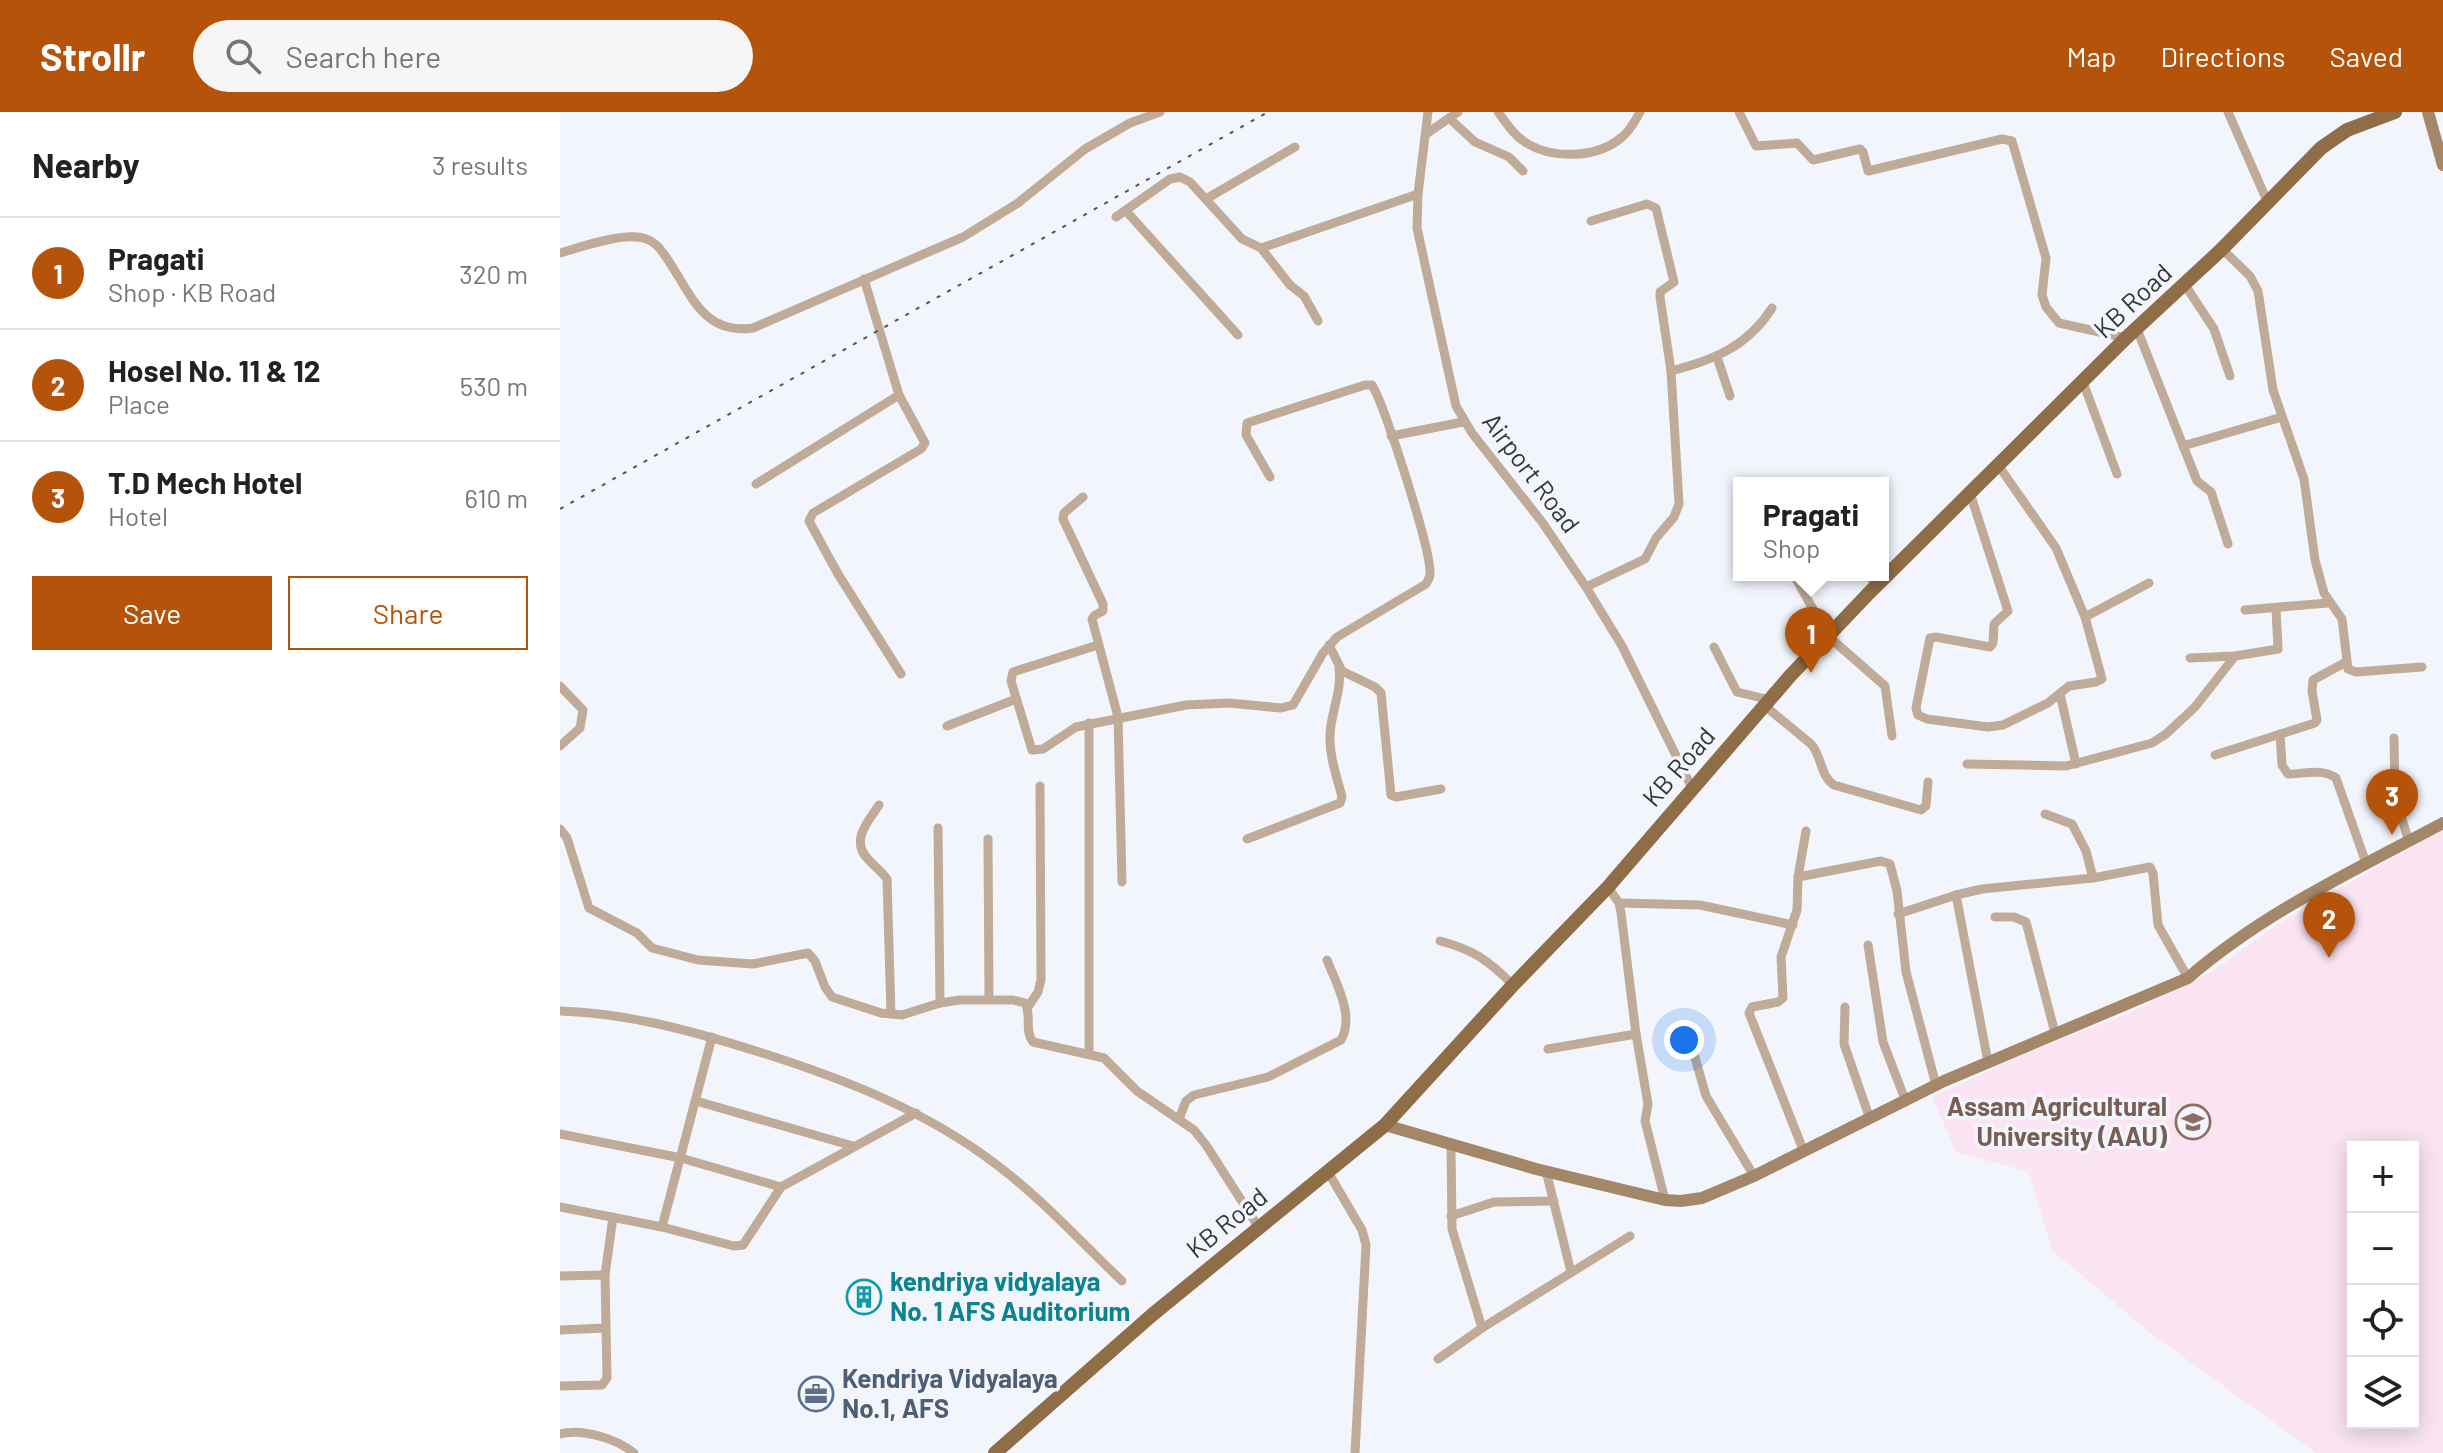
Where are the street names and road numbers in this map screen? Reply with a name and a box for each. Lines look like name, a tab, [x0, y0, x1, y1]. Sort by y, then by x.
street label: KB Road	[2087, 256, 2177, 344]
street label: Airport Road	[1477, 406, 1587, 538]
street label: KB Road	[1635, 720, 1721, 812]
street label: KB Road	[1179, 1180, 1273, 1264]

